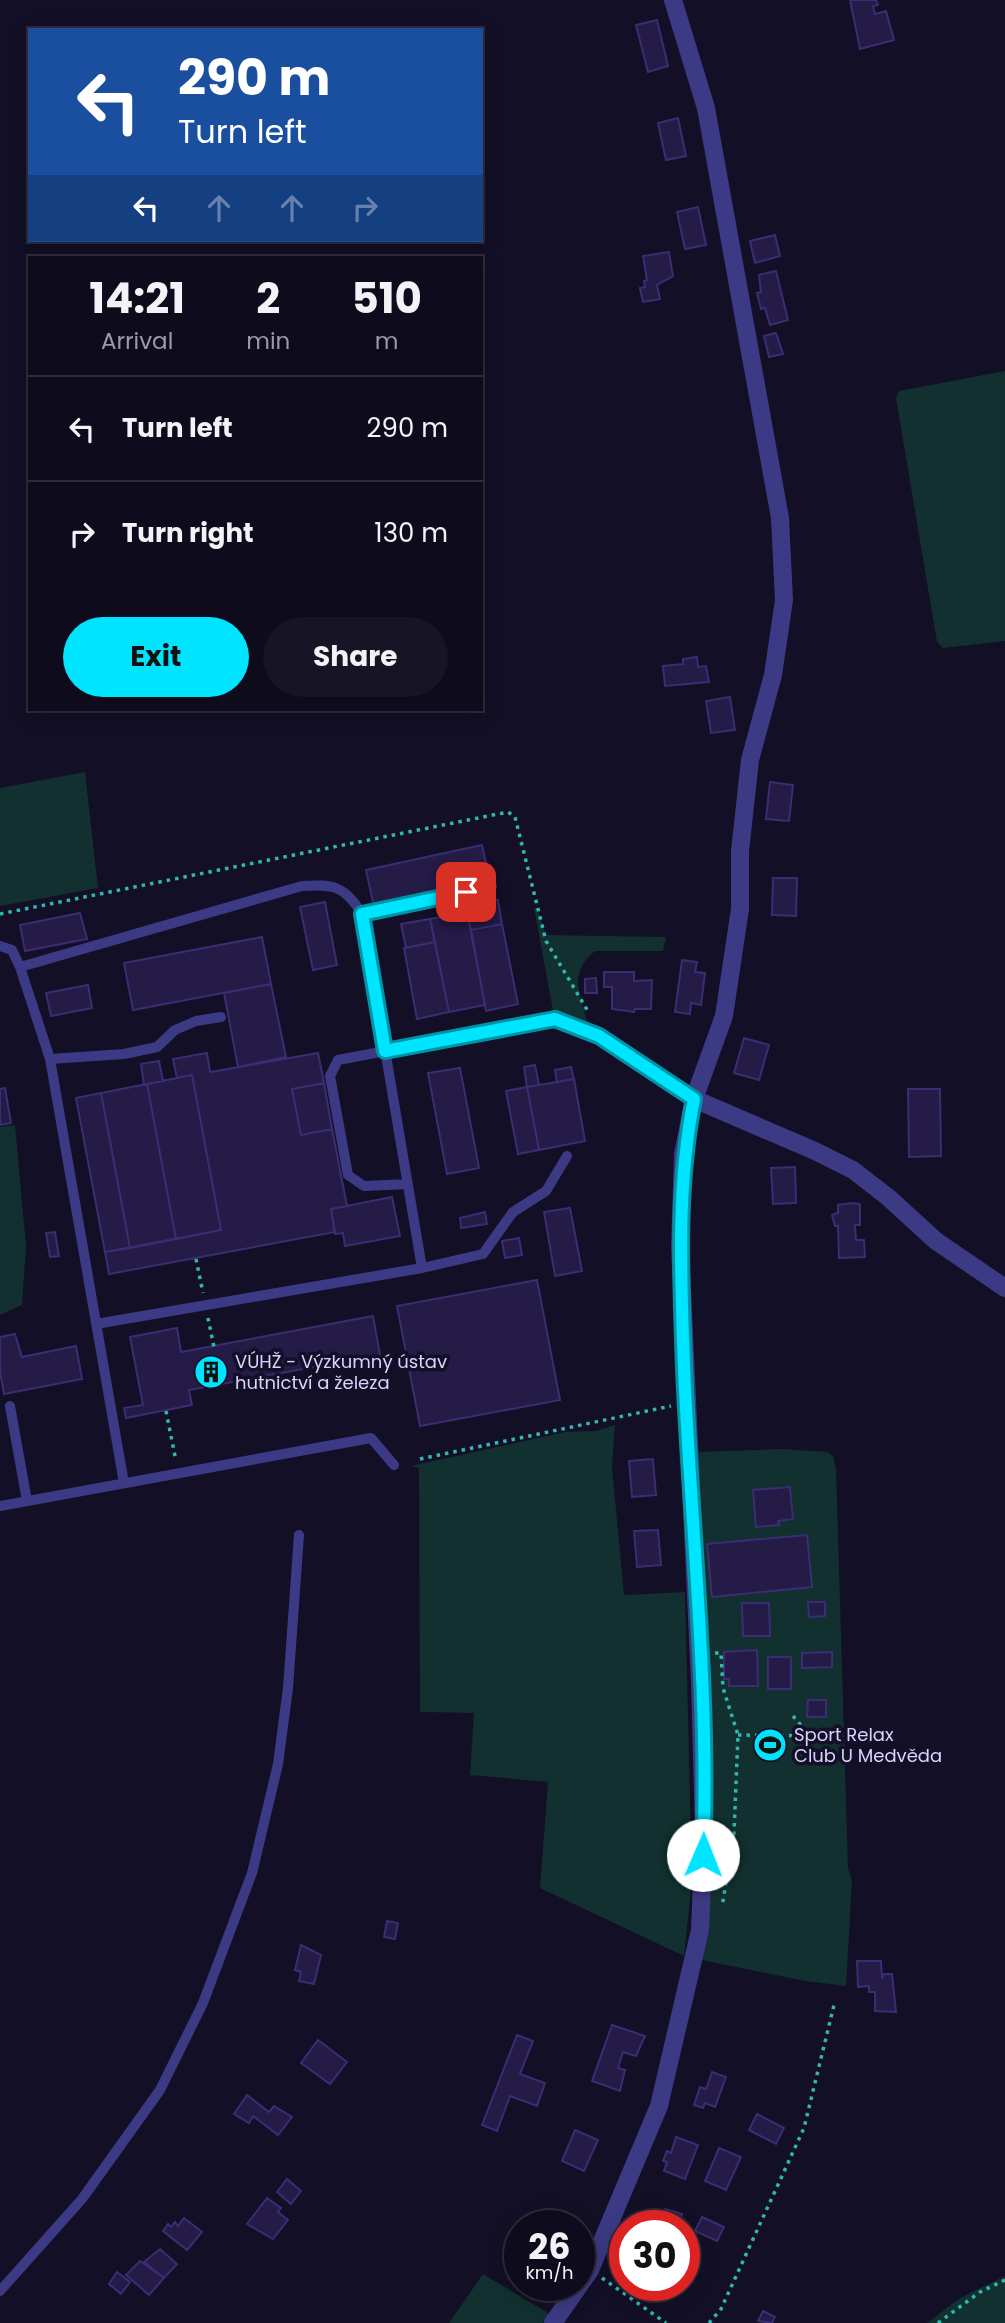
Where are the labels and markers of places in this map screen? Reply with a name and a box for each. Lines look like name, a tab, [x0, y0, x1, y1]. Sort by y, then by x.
pin	[436, 862, 496, 922]
place label: VÚHŽ - Výzkumný ústav hutnictví a železa	[235, 1349, 447, 1395]
building icon: VÚHŽ - Výzkumný ústav hutnictví a železa	[192, 1353, 230, 1391]
place label: Sport Relax Club U Medvěda	[794, 1722, 942, 1768]
sports icon: Sport Relax Club U Medvěda	[751, 1726, 789, 1764]

